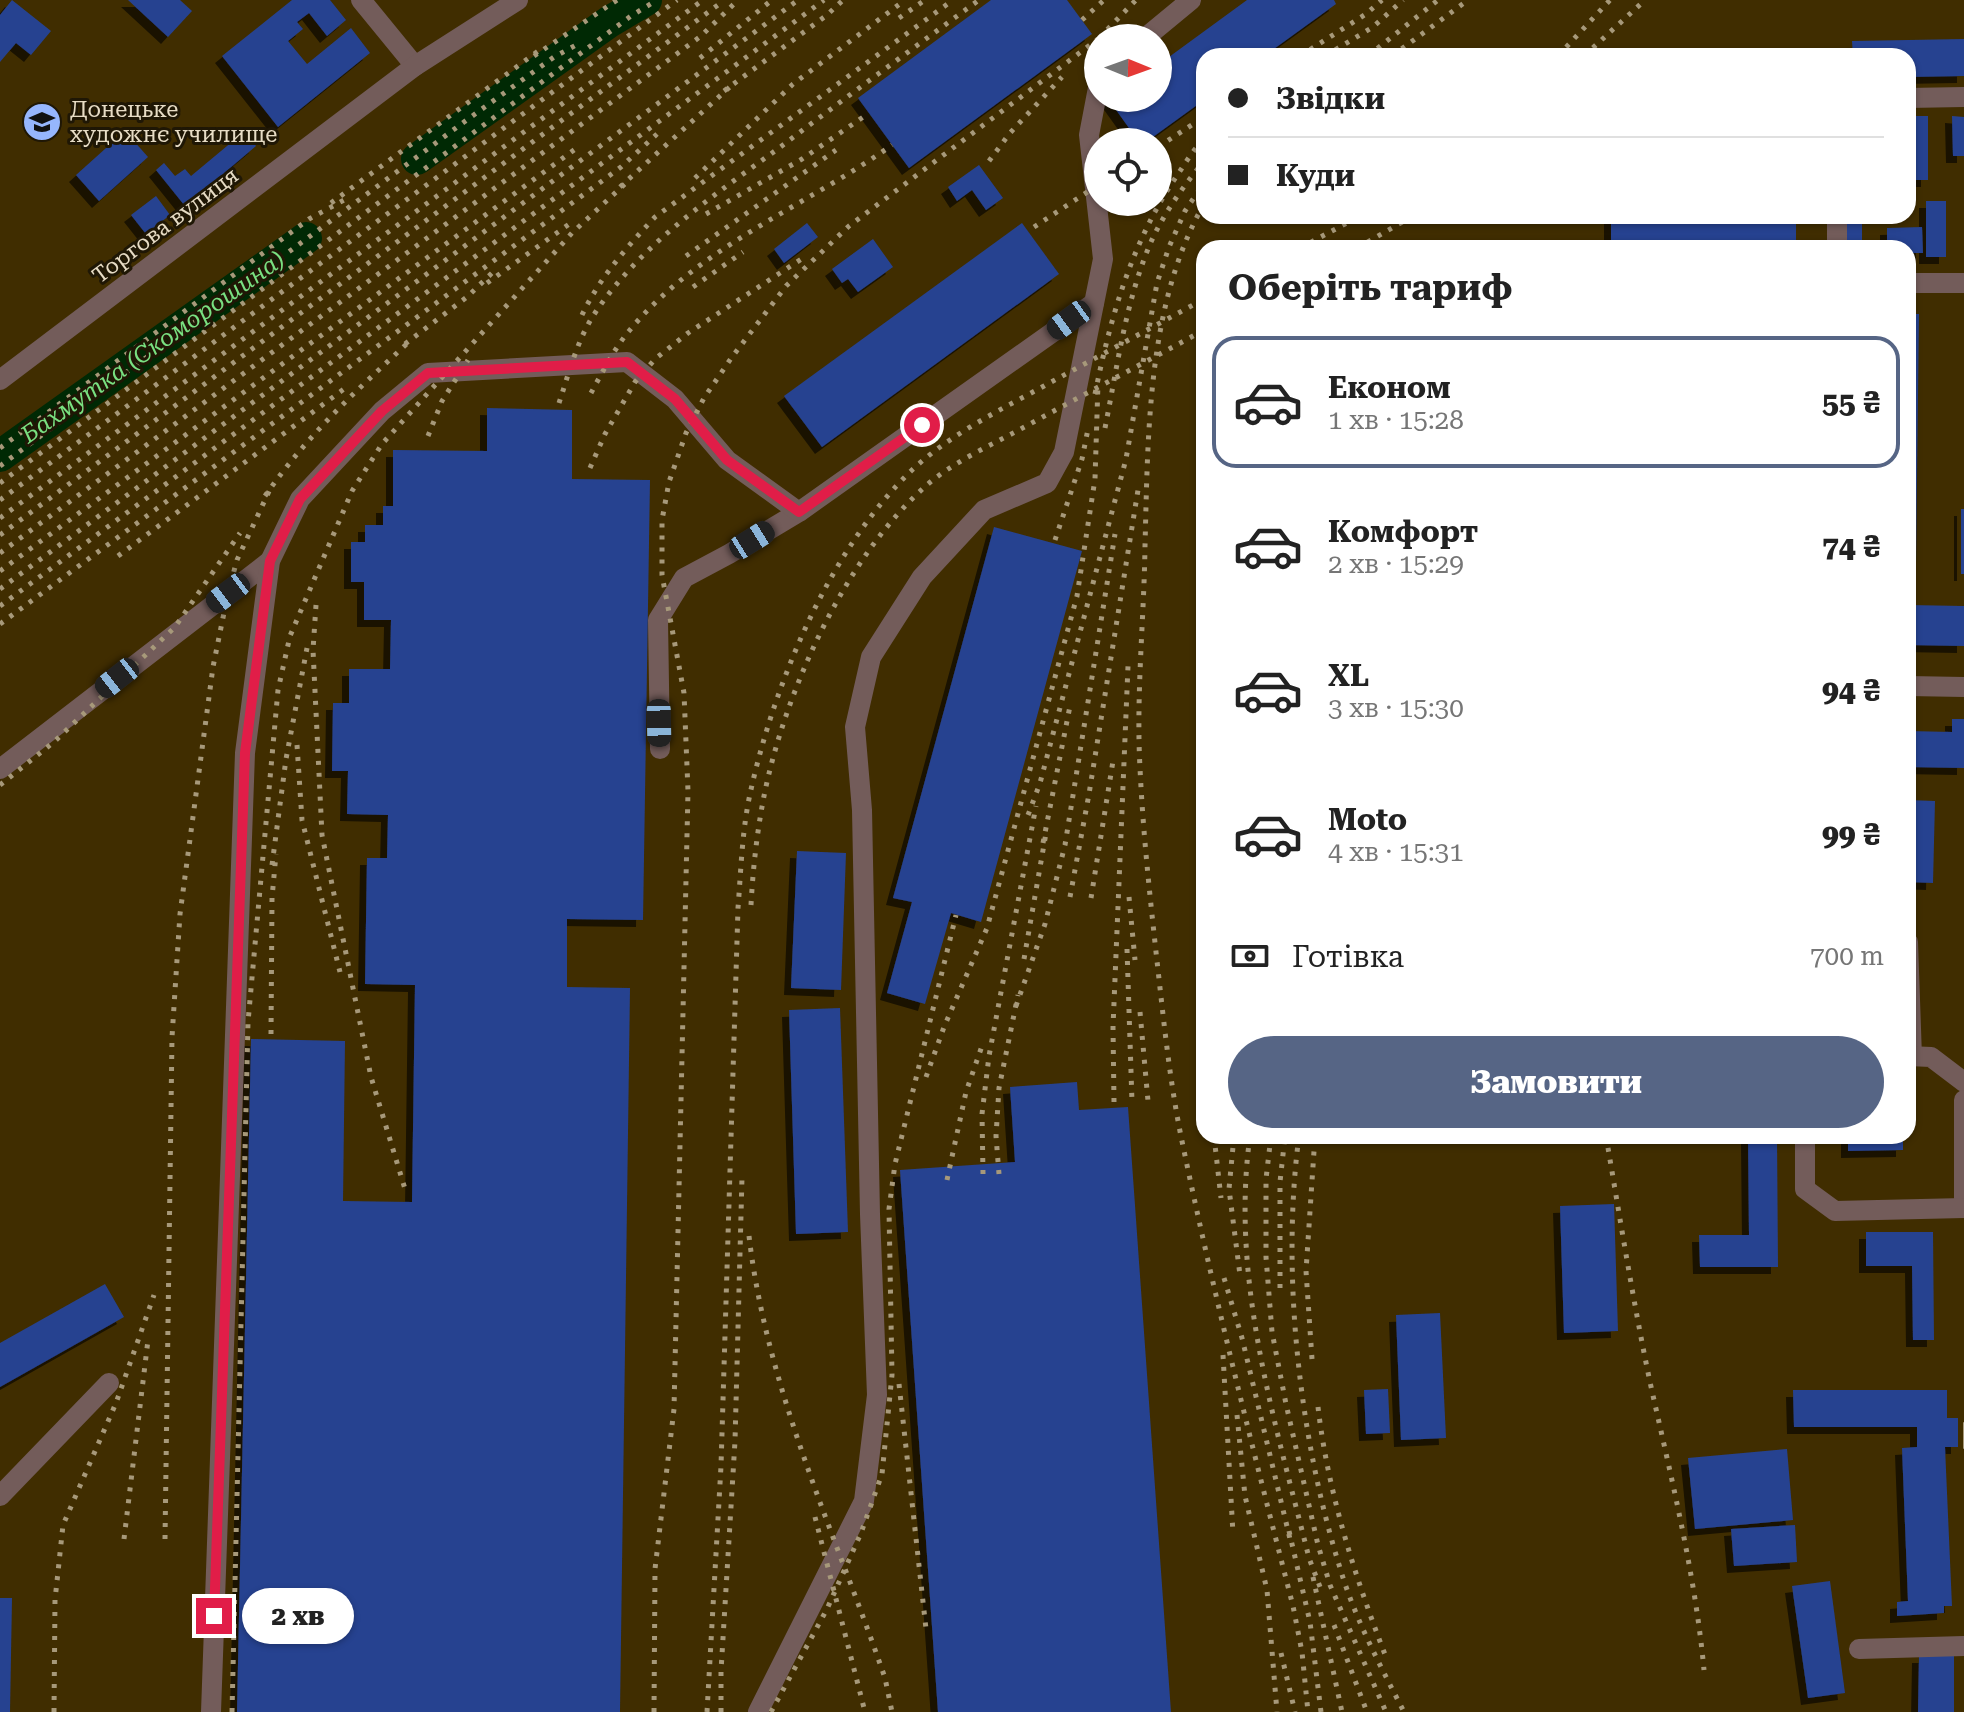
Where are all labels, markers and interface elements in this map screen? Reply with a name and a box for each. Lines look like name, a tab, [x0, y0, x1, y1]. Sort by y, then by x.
north arrow	[1084, 24, 1172, 112]
map controls	[1084, 24, 1172, 216]
text: Звідки	[1276, 81, 1385, 116]
place label: Донецьке художнє училище	[70, 97, 277, 147]
school or university icon: Донецьке художнє училище	[21, 101, 63, 143]
button: locate	[1084, 128, 1172, 216]
text: Куди	[1276, 158, 1355, 193]
street label: Торгова вулиця	[88, 162, 243, 288]
water label: Бахмутка (Скоморошина)	[15, 245, 290, 450]
text: Оберіть тариф	[1228, 267, 1513, 309]
car	[1043, 296, 1095, 344]
icon: car	[1232, 366, 1304, 438]
text: Економ	[1328, 370, 1451, 405]
text: 55 ₴	[1822, 385, 1880, 420]
text: 1 хв · 15:28	[1328, 405, 1464, 435]
route start	[904, 407, 940, 443]
icon: car	[1232, 510, 1304, 582]
text: Комфорт	[1328, 514, 1478, 549]
car	[725, 517, 779, 563]
text: 74 ₴	[1822, 529, 1880, 564]
text: 2 хв · 15:29	[1328, 549, 1464, 579]
car	[202, 569, 254, 617]
car	[91, 654, 143, 702]
icon: car	[1232, 654, 1304, 726]
text: XL	[1328, 658, 1369, 693]
text: 94 ₴	[1822, 673, 1880, 708]
text: 3 хв · 15:30	[1328, 693, 1464, 723]
car	[647, 699, 671, 747]
icon: car	[1232, 798, 1304, 870]
text: Moto	[1328, 802, 1407, 837]
text: 99 ₴	[1822, 817, 1880, 852]
text: 4 хв · 15:31	[1328, 837, 1464, 867]
icon: cash	[1228, 934, 1272, 978]
text: Готівка	[1292, 939, 1404, 974]
text: 700 m	[1810, 941, 1884, 971]
button: Замовити	[1228, 1036, 1884, 1128]
callout: 2 хв	[242, 1588, 354, 1644]
route end	[196, 1598, 232, 1634]
text: 2 хв	[271, 1601, 325, 1631]

